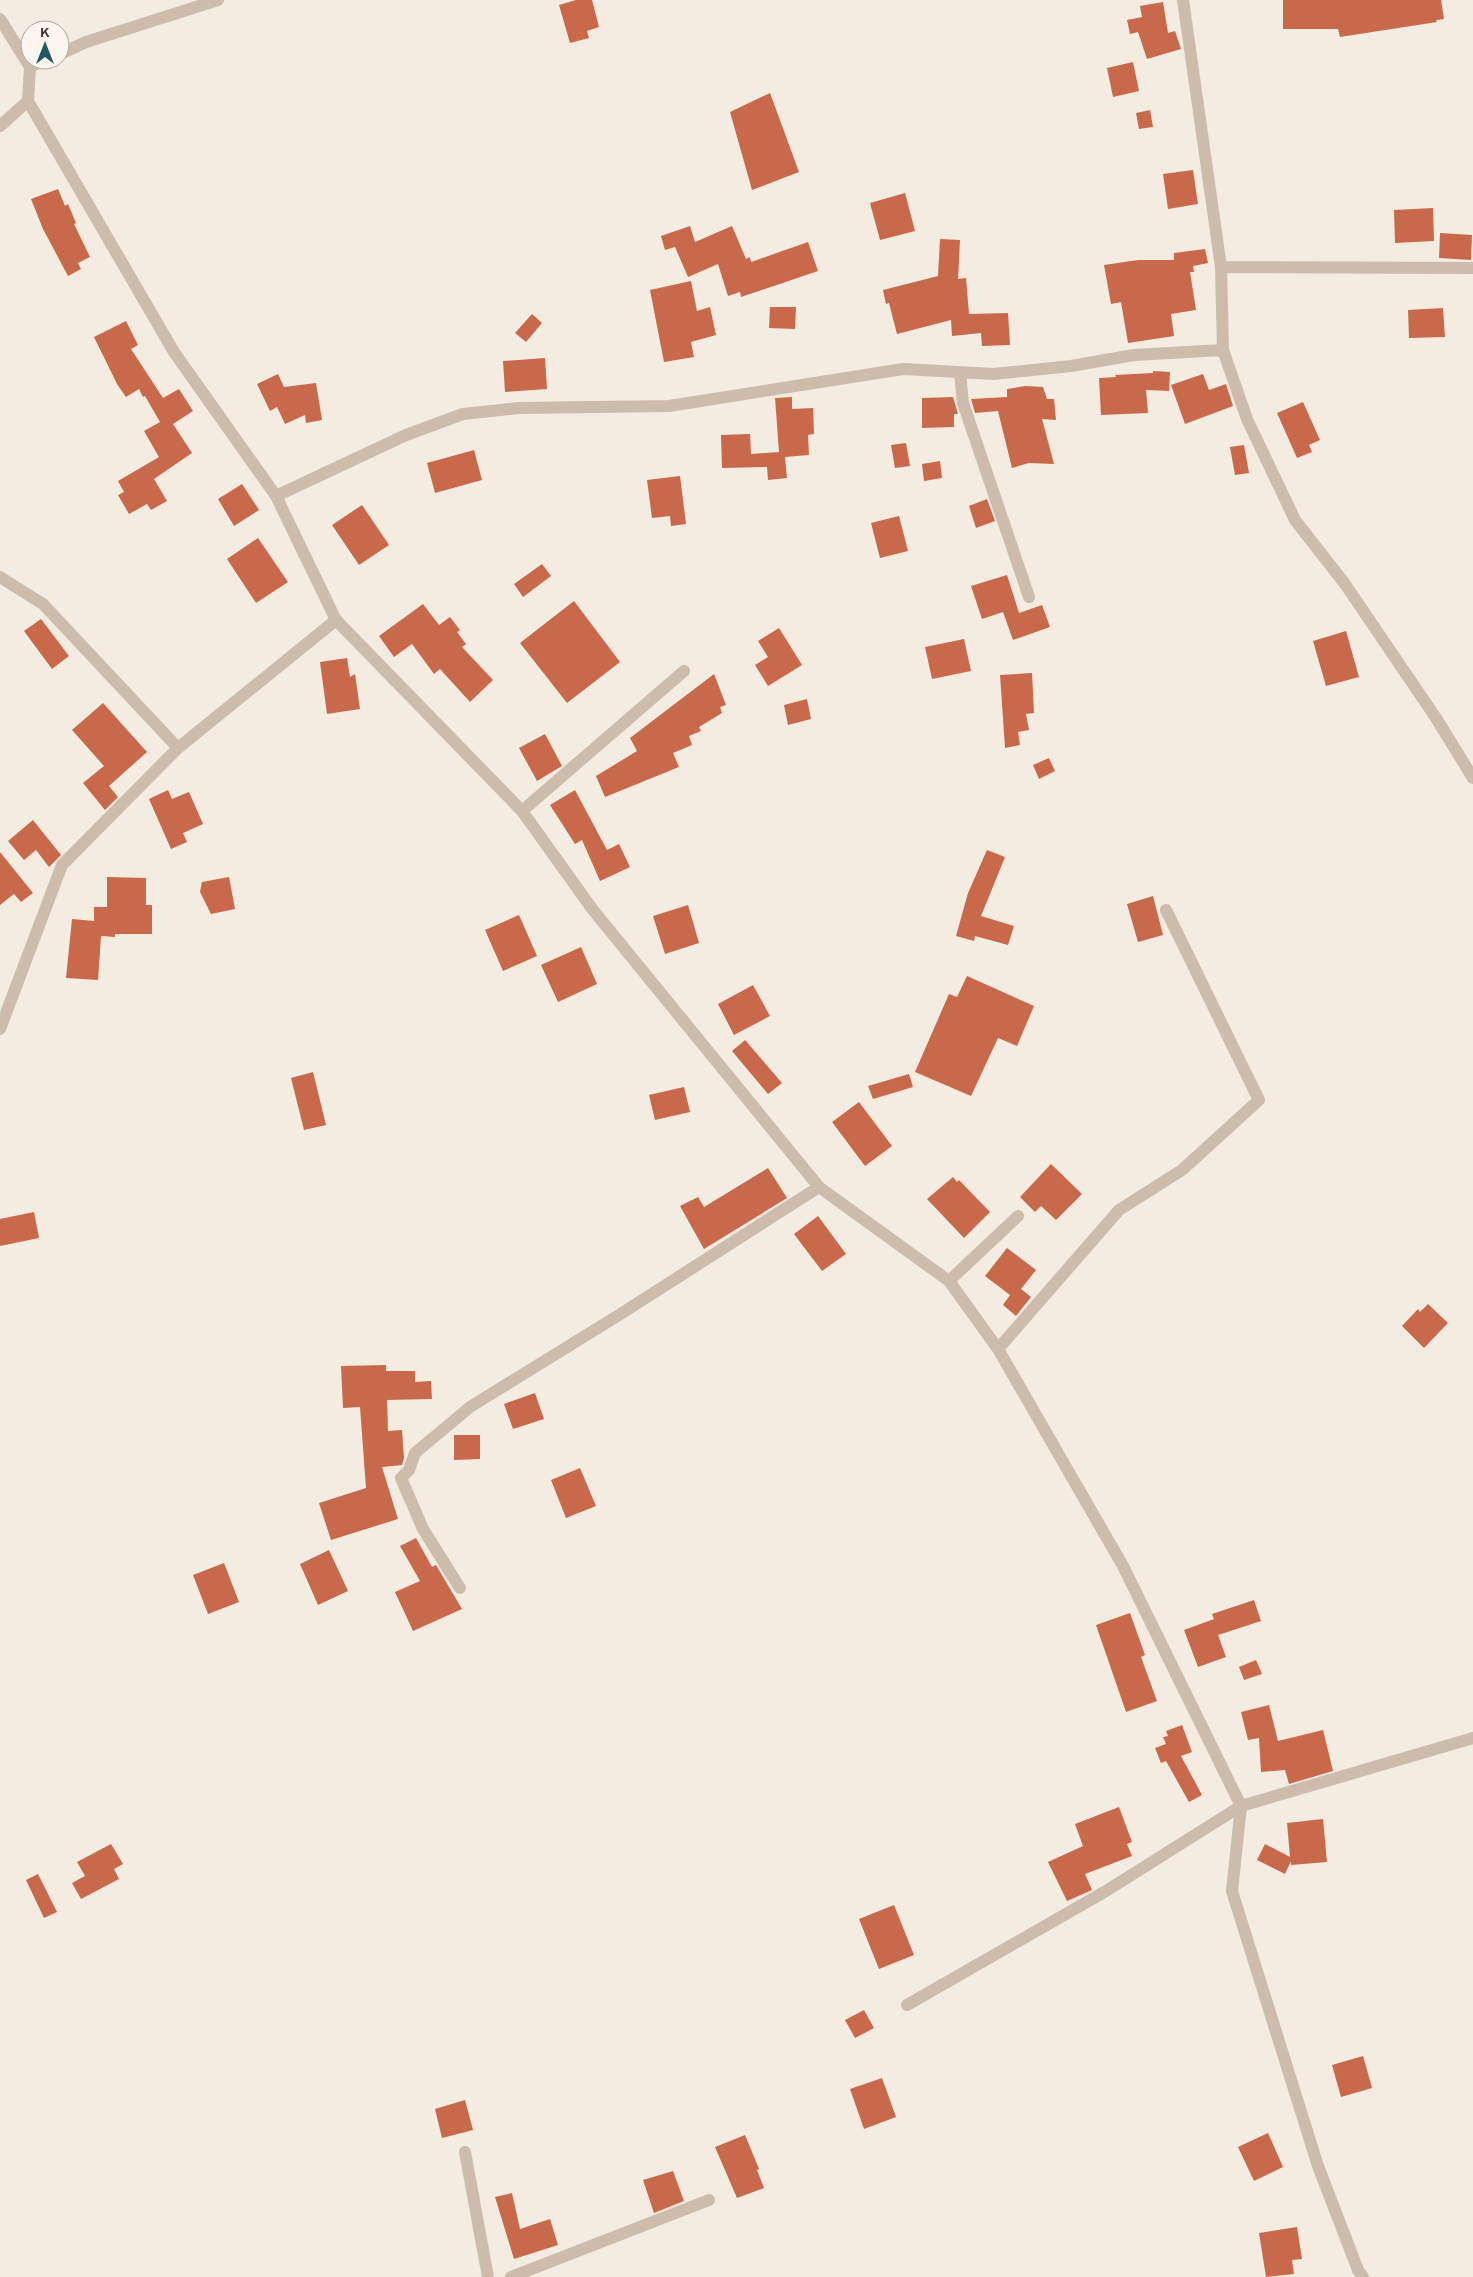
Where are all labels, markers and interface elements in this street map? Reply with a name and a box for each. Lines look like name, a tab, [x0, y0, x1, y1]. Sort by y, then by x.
north arrow	[20, 20, 70, 70]
text: K	[40, 25, 50, 42]

